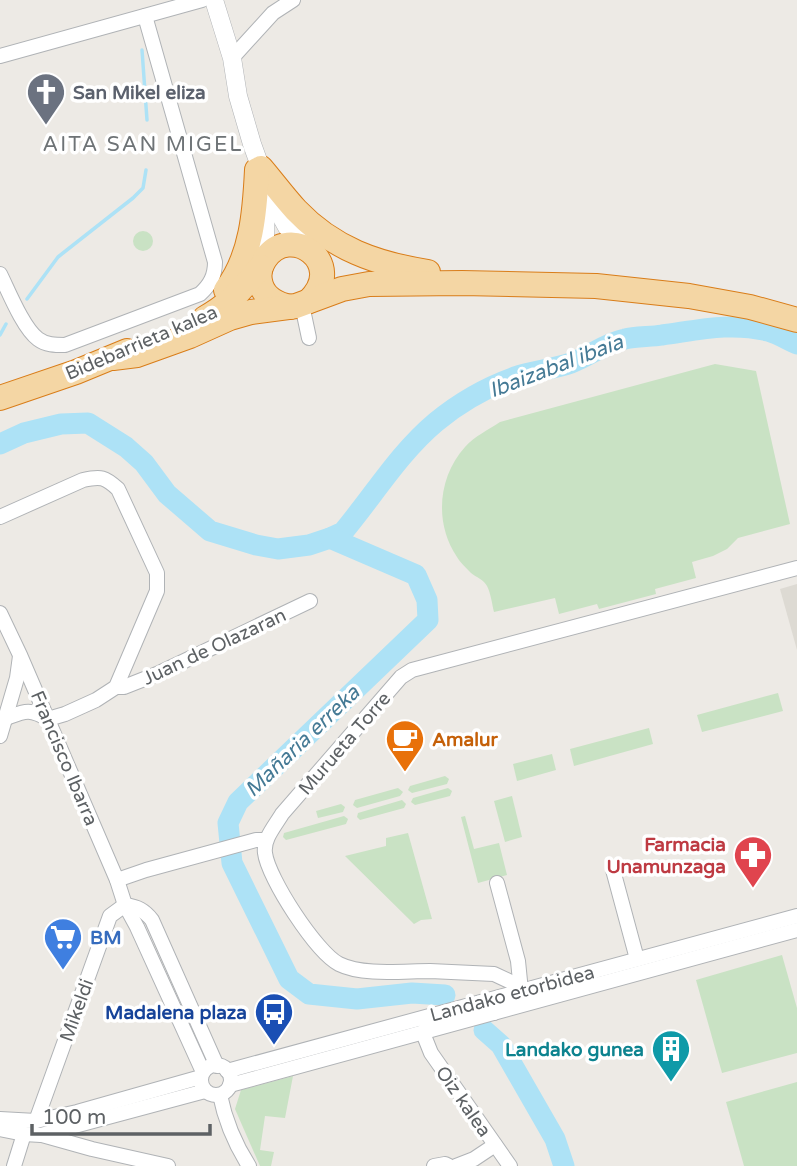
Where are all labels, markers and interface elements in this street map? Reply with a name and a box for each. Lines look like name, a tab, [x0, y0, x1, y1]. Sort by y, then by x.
church icon: San Mikel eliza	[25, 71, 67, 126]
place label: San Mikel eliza	[73, 82, 206, 104]
district label: AITA SAN MIGEL	[43, 132, 243, 157]
street label: Bidebarrieta kalea	[62, 301, 221, 385]
water label: Ibaizabal ibaia	[486, 329, 628, 403]
street label: Juan de Olazaran	[139, 604, 290, 690]
water label: Mañaria erreka	[240, 680, 366, 802]
street label: Francisco Ibarra	[26, 688, 102, 829]
street label: Murueta Torre	[294, 688, 395, 800]
cafe icon: Amalur	[384, 718, 426, 773]
place label: Amalur	[432, 729, 498, 751]
place label: Farmacia Unamunzaga	[606, 834, 726, 879]
pharmacy icon: Farmacia Unamunzaga	[732, 834, 774, 889]
supermarket icon: BM	[42, 916, 84, 971]
place label: BM	[90, 927, 122, 949]
street label: Landako etorbidea	[428, 961, 597, 1027]
street label: Mikeldi	[55, 976, 98, 1045]
bus stop icon: Madalena plaza	[253, 991, 295, 1046]
place label: Madalena plaza	[105, 1002, 247, 1025]
building icon: Landako gunea	[650, 1028, 692, 1083]
place label: Landako gunea	[505, 1039, 644, 1062]
street label: Oiz kalea	[431, 1062, 496, 1141]
scale bar	[32, 1092, 210, 1136]
text: 100 m	[42, 1105, 106, 1130]

